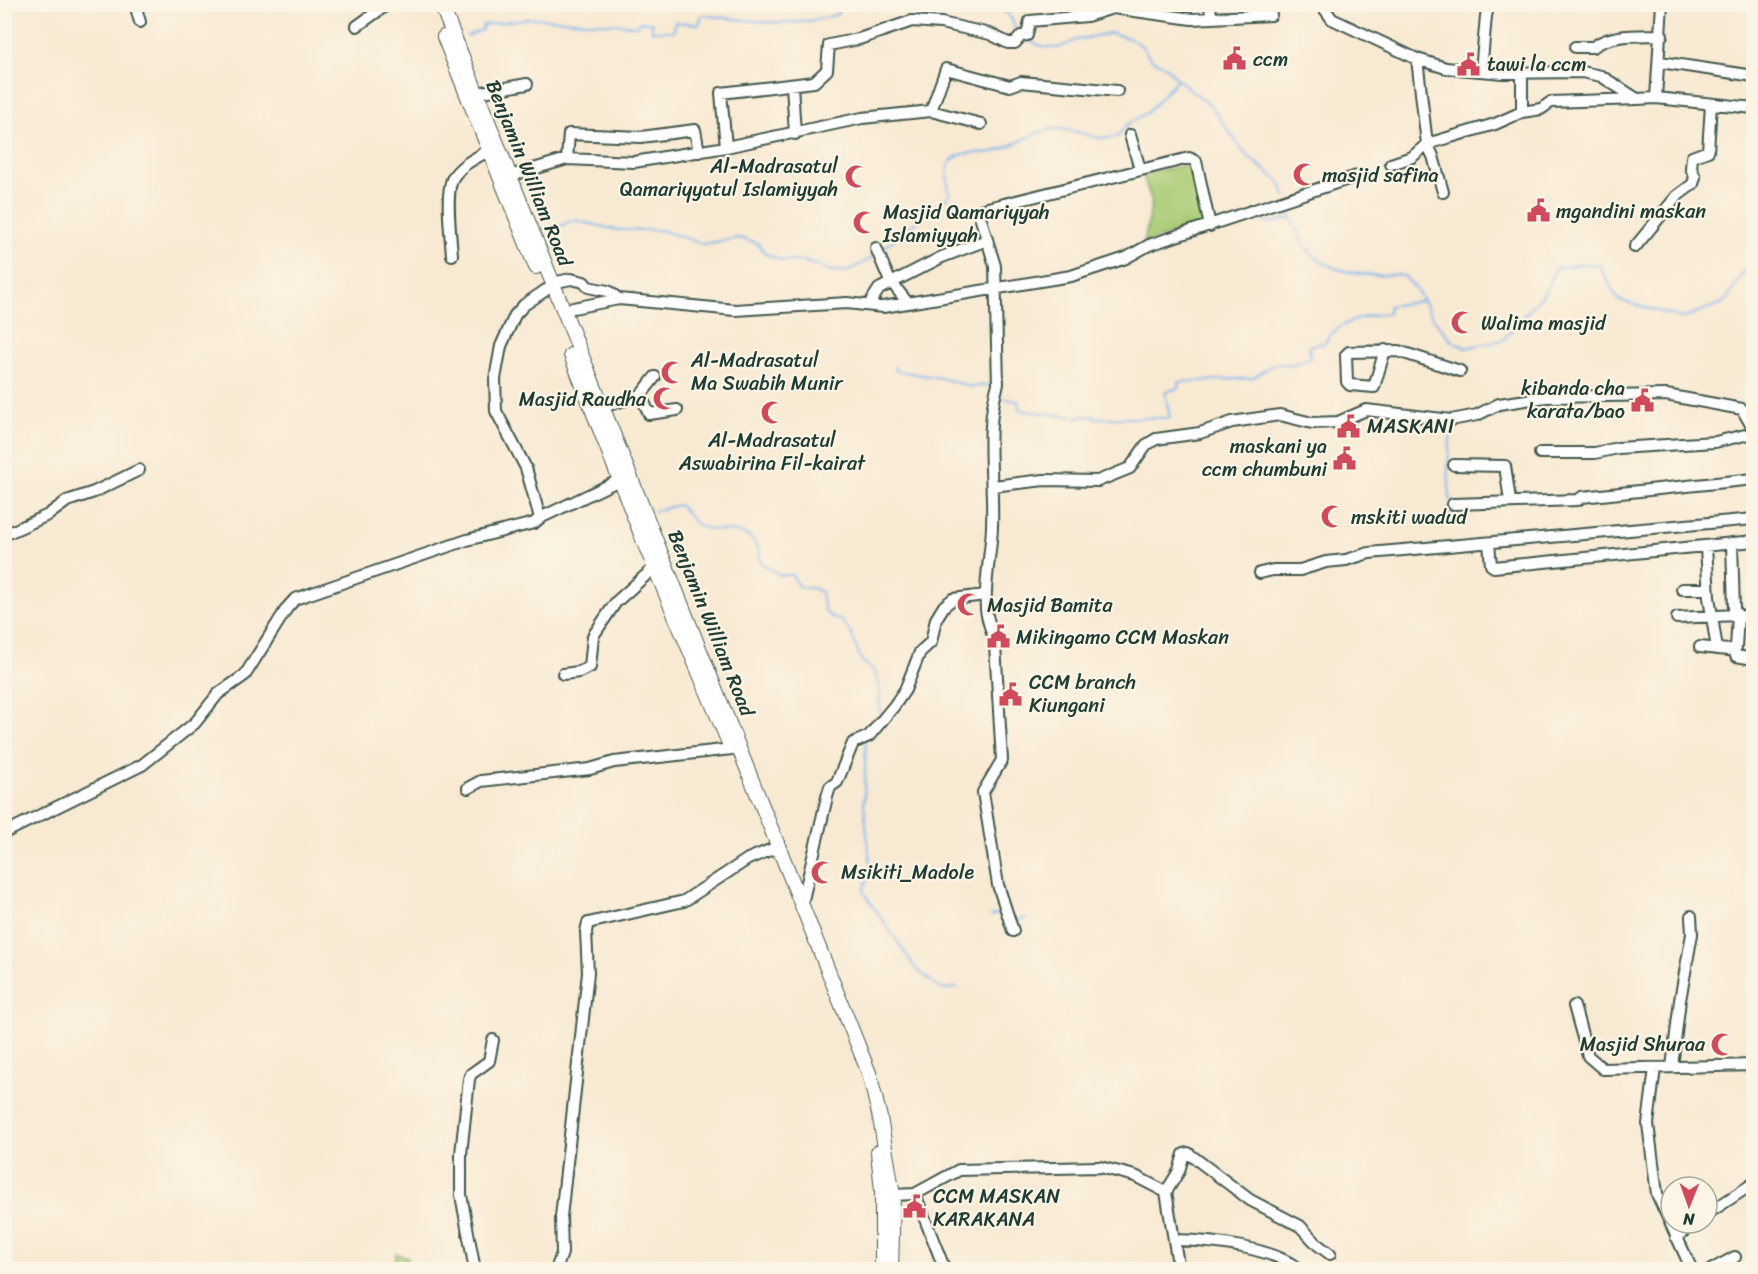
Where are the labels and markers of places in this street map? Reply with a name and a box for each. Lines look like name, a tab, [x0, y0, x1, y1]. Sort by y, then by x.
place label: ccm	[1253, 42, 1288, 77]
public building icon: ccm	[1222, 46, 1248, 72]
place label: tawi la ccm	[1487, 47, 1587, 82]
public building icon: tawi la ccm	[1456, 51, 1482, 77]
place label: Al-Madrasatul Qamariyyatul Islamiyyah	[620, 149, 838, 207]
place label: masjid safina	[1322, 158, 1439, 193]
mosque icon: masjid safina	[1291, 162, 1317, 188]
mosque icon: Al-Madrasatul Qamariyyatul Islamiyyah	[843, 164, 869, 190]
place label: mgandini maskan	[1556, 194, 1706, 229]
place label: Masjid Qamariyyah Islamiyyah	[882, 195, 1050, 253]
public building icon: mgandini maskan	[1525, 198, 1551, 224]
mosque icon: Masjid Qamariyyah Islamiyyah	[852, 210, 878, 236]
place label: Walima masjid	[1481, 306, 1607, 341]
mosque icon: Walima masjid	[1450, 310, 1476, 336]
place label: Al-Madrasatul Ma Swabih Munir	[690, 343, 844, 401]
mosque icon: Al-Madrasatul Ma Swabih Munir	[660, 359, 686, 385]
place label: kibanda cha karata/bao	[1521, 371, 1625, 429]
place label: Masjid Raudha	[519, 382, 647, 417]
mosque icon: Masjid Raudha	[651, 386, 677, 412]
public building icon: kibanda cha karata/bao	[1630, 387, 1656, 413]
mosque icon: Al-Madrasatul Aswabirina Fil-kairat	[759, 399, 785, 425]
place label: MASKANI	[1367, 409, 1454, 444]
public building icon: MASKANI	[1336, 413, 1362, 439]
place label: Al-Madrasatul Aswabirina Fil-kairat	[678, 423, 866, 481]
place label: maskani ya ccm chumbuni	[1202, 429, 1327, 487]
public building icon: maskani ya ccm chumbuni	[1332, 445, 1358, 471]
place label: mskiti wadud	[1351, 500, 1468, 535]
mosque icon: mskiti wadud	[1320, 504, 1346, 530]
place label: Masjid Bamita	[987, 588, 1114, 623]
mosque icon: Masjid Bamita	[956, 592, 982, 618]
place label: Mikingamo CCM Maskan	[1016, 620, 1229, 655]
public building icon: Mikingamo CCM Maskan	[985, 624, 1011, 650]
place label: CCM branch Kiungani	[1029, 665, 1136, 723]
public building icon: CCM branch Kiungani	[998, 681, 1024, 707]
place label: Msikiti_Madole	[841, 855, 974, 890]
mosque icon: Msikiti_Madole	[810, 859, 836, 885]
place label: Masjid Shuraa	[1580, 1027, 1706, 1062]
mosque icon: Masjid Shuraa	[1710, 1031, 1736, 1057]
place label: CCM MASKAN KARAKANA	[933, 1179, 1060, 1237]
public building icon: CCM MASKAN KARAKANA	[902, 1194, 928, 1220]

